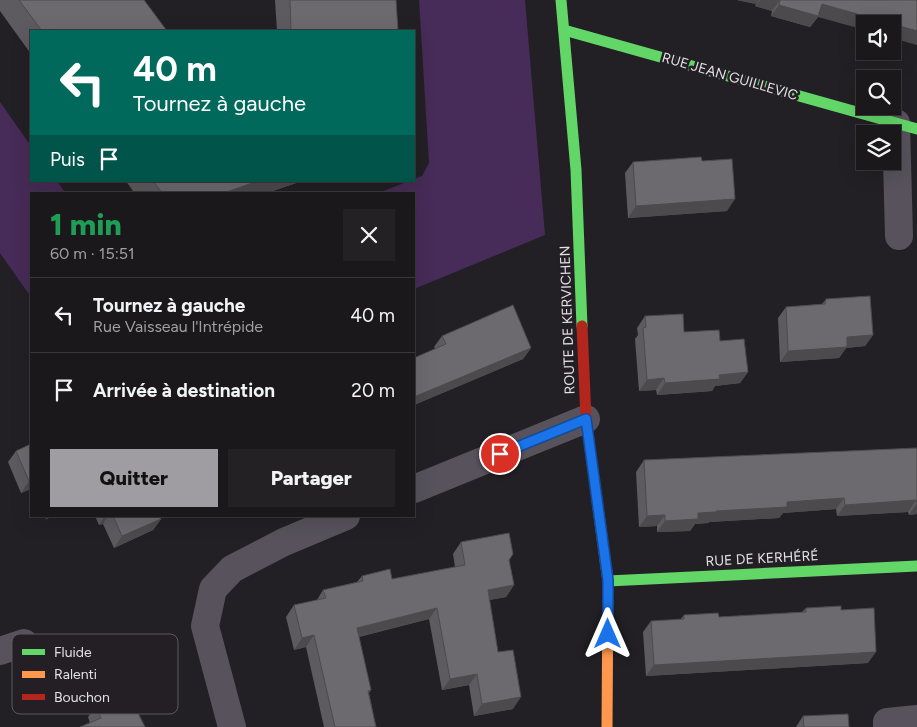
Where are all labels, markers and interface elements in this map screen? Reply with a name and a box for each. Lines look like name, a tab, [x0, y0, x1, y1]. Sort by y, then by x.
map controls	[856, 15, 901, 170]
button: sound	[856, 15, 901, 60]
text: 40 m	[133, 48, 217, 90]
street label: RUE JEAN GUILLEVIC	[660, 49, 800, 104]
icon: left	[50, 50, 115, 115]
button: search	[856, 70, 901, 115]
text: Tournez à gauche	[133, 90, 306, 117]
button: layers	[856, 125, 901, 170]
icon: arrive	[95, 145, 123, 173]
text: Puis	[50, 148, 85, 171]
text: 1 min	[50, 206, 122, 243]
button: close	[343, 209, 395, 261]
text: 60 m · 15:51	[50, 244, 135, 263]
street label: ROUTE DE KERVICHEN	[556, 245, 579, 395]
text: Tournez à gauche	[93, 294, 245, 317]
icon: left	[50, 301, 78, 329]
text: 40 m	[350, 304, 395, 327]
text: Rue Vaisseau l'Intrépide	[93, 317, 263, 336]
icon: arrive	[50, 376, 78, 404]
text: Arrivée à destination	[93, 379, 275, 402]
text: 20 m	[351, 379, 395, 402]
pin	[479, 433, 521, 475]
icon: arrive	[486, 440, 514, 468]
button: Quitter	[50, 449, 218, 507]
button: Partager	[228, 449, 395, 507]
street label: RUE DE KERHÉRÉ	[705, 547, 819, 570]
position arrow	[581, 607, 633, 659]
legend	[12, 634, 178, 714]
text: Fluide	[54, 644, 92, 661]
text: Ralenti	[54, 666, 97, 683]
text: Bouchon	[54, 689, 110, 706]

